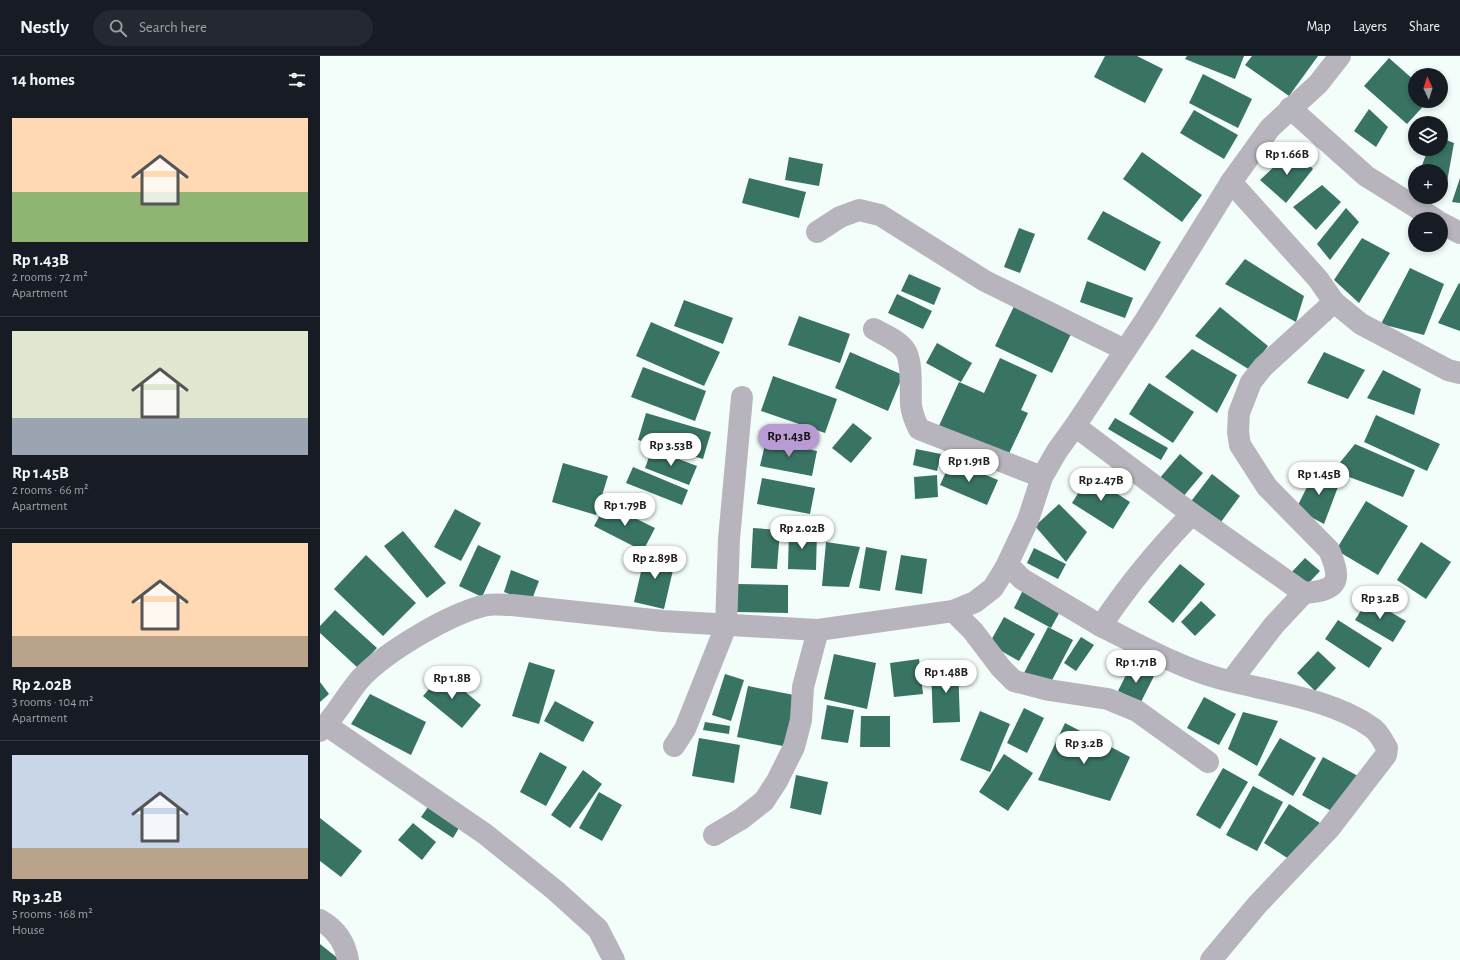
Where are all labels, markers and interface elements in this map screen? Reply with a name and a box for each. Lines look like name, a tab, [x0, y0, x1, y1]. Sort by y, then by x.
search box	[93, 10, 373, 46]
icon: search	[107, 17, 129, 39]
text: Nestly	[20, 18, 69, 37]
text: Search here	[139, 20, 207, 35]
text: Map	[1306, 20, 1331, 34]
text: Layers	[1353, 20, 1387, 34]
text: Share	[1409, 20, 1440, 34]
north arrow	[1408, 68, 1448, 108]
map controls	[1408, 68, 1448, 252]
icon: filters	[286, 69, 308, 91]
text: 14 homes	[12, 71, 75, 88]
button: layers	[1408, 116, 1448, 156]
pin: Rp 1.66B	[1246, 142, 1328, 176]
icon: home	[124, 144, 196, 216]
text: Rp 1.66B	[1265, 148, 1309, 161]
button: +	[1408, 164, 1448, 204]
button: −	[1408, 212, 1448, 252]
text: Rp 1.43B	[12, 251, 69, 268]
text: 2 rooms · 72 m²	[12, 271, 88, 284]
text: Apartment	[12, 287, 67, 300]
icon: home	[124, 357, 196, 429]
pin: Rp 1.43B	[748, 424, 830, 458]
text: Rp 1.43B	[767, 430, 811, 443]
pin: Rp 3.53B	[630, 433, 712, 467]
text: Rp 3.53B	[649, 439, 693, 452]
pin: Rp 1.91B	[928, 449, 1010, 483]
text: Rp 1.91B	[948, 455, 990, 468]
pin: Rp 1.45B	[1278, 462, 1360, 496]
text: Rp 1.45B	[12, 464, 69, 481]
pin: Rp 2.47B	[1060, 468, 1142, 502]
text: Rp 1.45B	[1297, 468, 1341, 481]
text: Rp 2.47B	[1079, 474, 1123, 487]
text: 2 rooms · 66 m²	[12, 484, 89, 497]
pin: Rp 1.79B	[584, 493, 666, 527]
text: Rp 1.79B	[603, 499, 647, 512]
text: Apartment	[12, 500, 67, 513]
pin: Rp 2.02B	[761, 516, 843, 550]
text: Rp 2.02B	[779, 522, 825, 535]
pin: Rp 2.89B	[614, 546, 696, 580]
text: Rp 2.89B	[632, 552, 678, 565]
icon: home	[124, 569, 196, 641]
pin: Rp 3.2B	[1343, 586, 1417, 620]
text: Rp 3.2B	[1361, 592, 1399, 605]
pin: Rp 1.71B	[1095, 650, 1177, 684]
text: Rp 1.71B	[1115, 656, 1157, 669]
pin: Rp 1.48B	[905, 660, 987, 694]
pin: Rp 1.8B	[415, 666, 489, 700]
text: Rp 1.48B	[924, 666, 968, 679]
text: Rp 1.8B	[433, 672, 471, 685]
text: Rp 2.02B	[12, 676, 72, 693]
text: 3 rooms · 104 m²	[12, 696, 93, 709]
text: Apartment	[12, 712, 67, 725]
pin: Rp 3.2B	[1047, 731, 1121, 765]
text: Rp 3.2B	[1065, 737, 1103, 750]
icon: home	[124, 781, 196, 853]
text: Rp 3.2B	[12, 888, 62, 905]
text: 5 rooms · 168 m²	[12, 908, 93, 921]
text: House	[12, 924, 44, 937]

